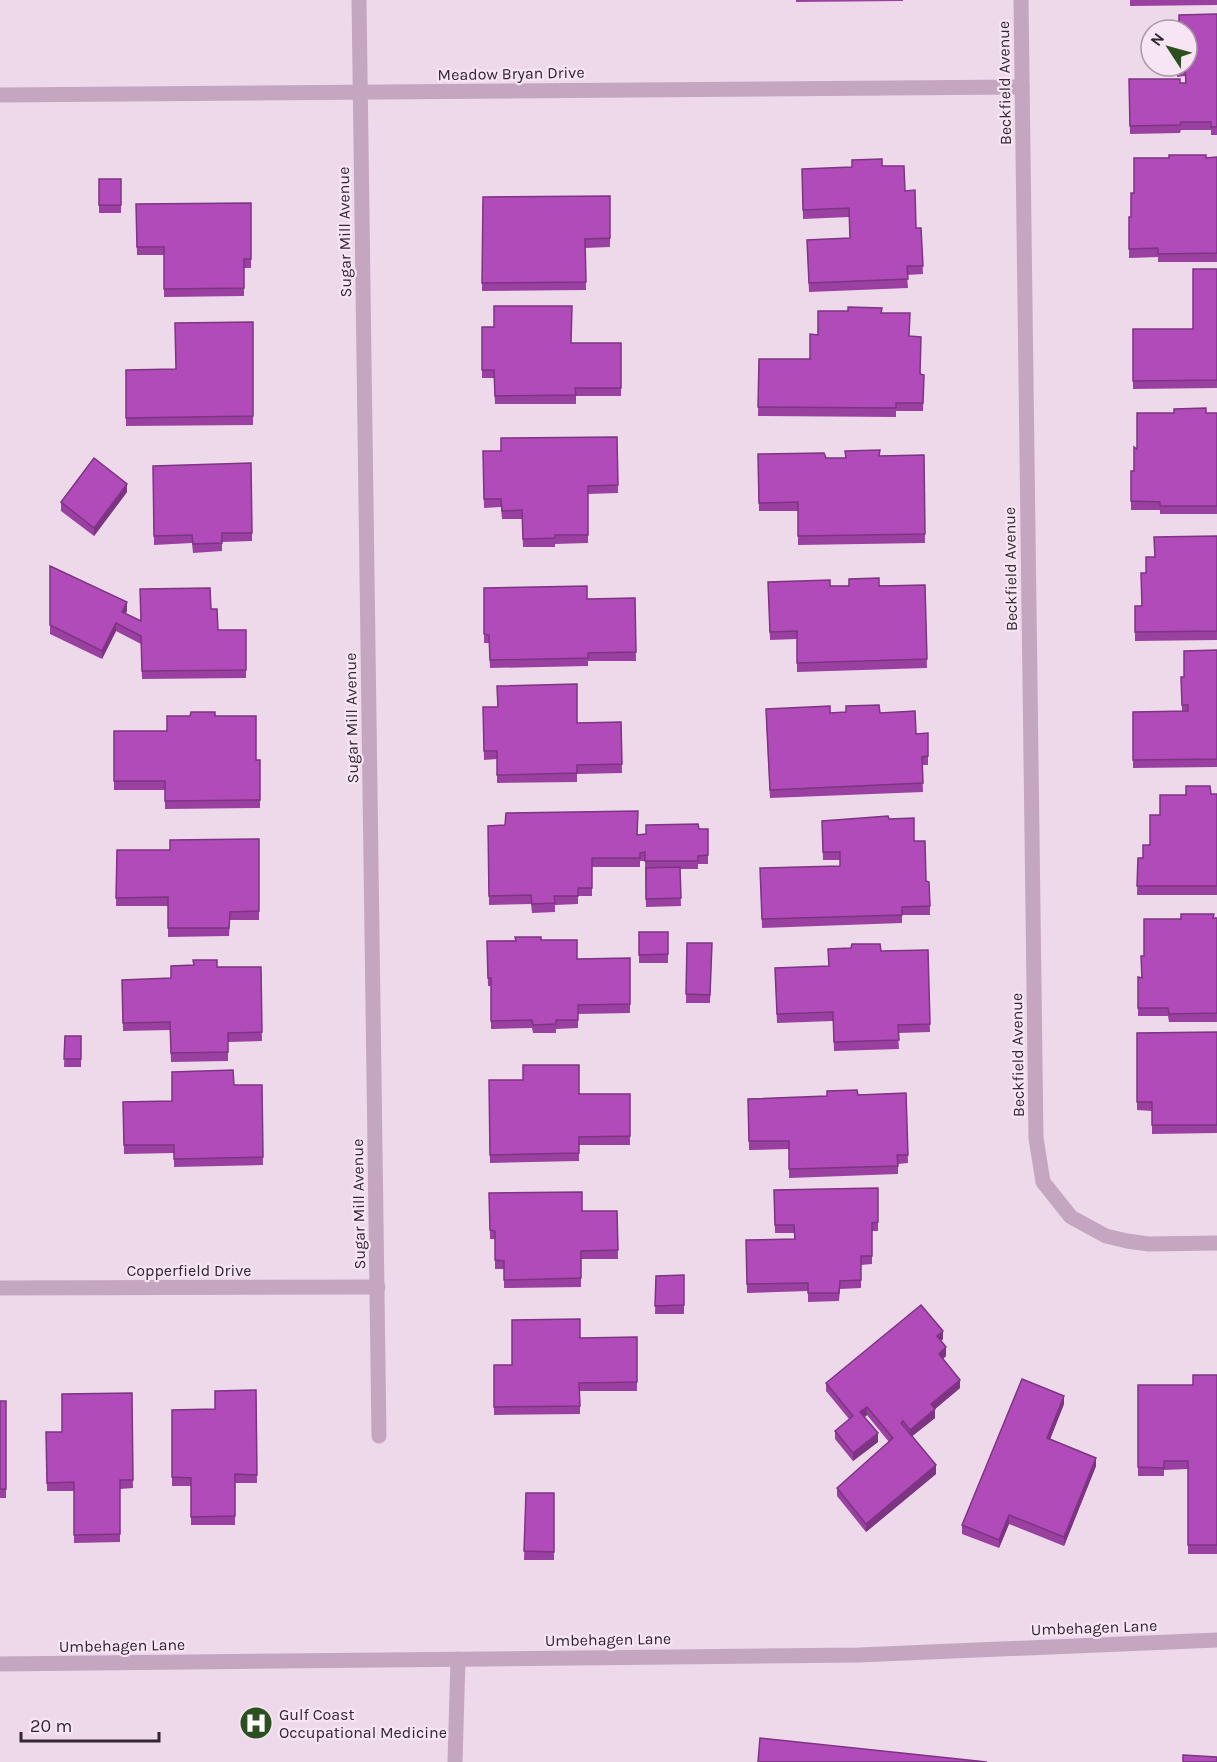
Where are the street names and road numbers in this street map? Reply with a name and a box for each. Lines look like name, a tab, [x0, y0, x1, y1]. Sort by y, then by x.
street label: Beckfield Avenue	[994, 21, 1015, 145]
street label: Meadow Bryan Drive	[437, 63, 585, 84]
street label: Sugar Mill Avenue	[334, 167, 355, 297]
street label: Beckfield Avenue	[1000, 507, 1021, 631]
street label: Sugar Mill Avenue	[341, 653, 362, 783]
street label: Beckfield Avenue	[1007, 993, 1028, 1117]
street label: Sugar Mill Avenue	[348, 1139, 369, 1269]
street label: Copperfield Drive	[127, 1261, 251, 1280]
street label: Umbehagen Lane	[1030, 1616, 1158, 1639]
street label: Umbehagen Lane	[545, 1629, 671, 1650]
street label: Umbehagen Lane	[59, 1635, 185, 1656]

